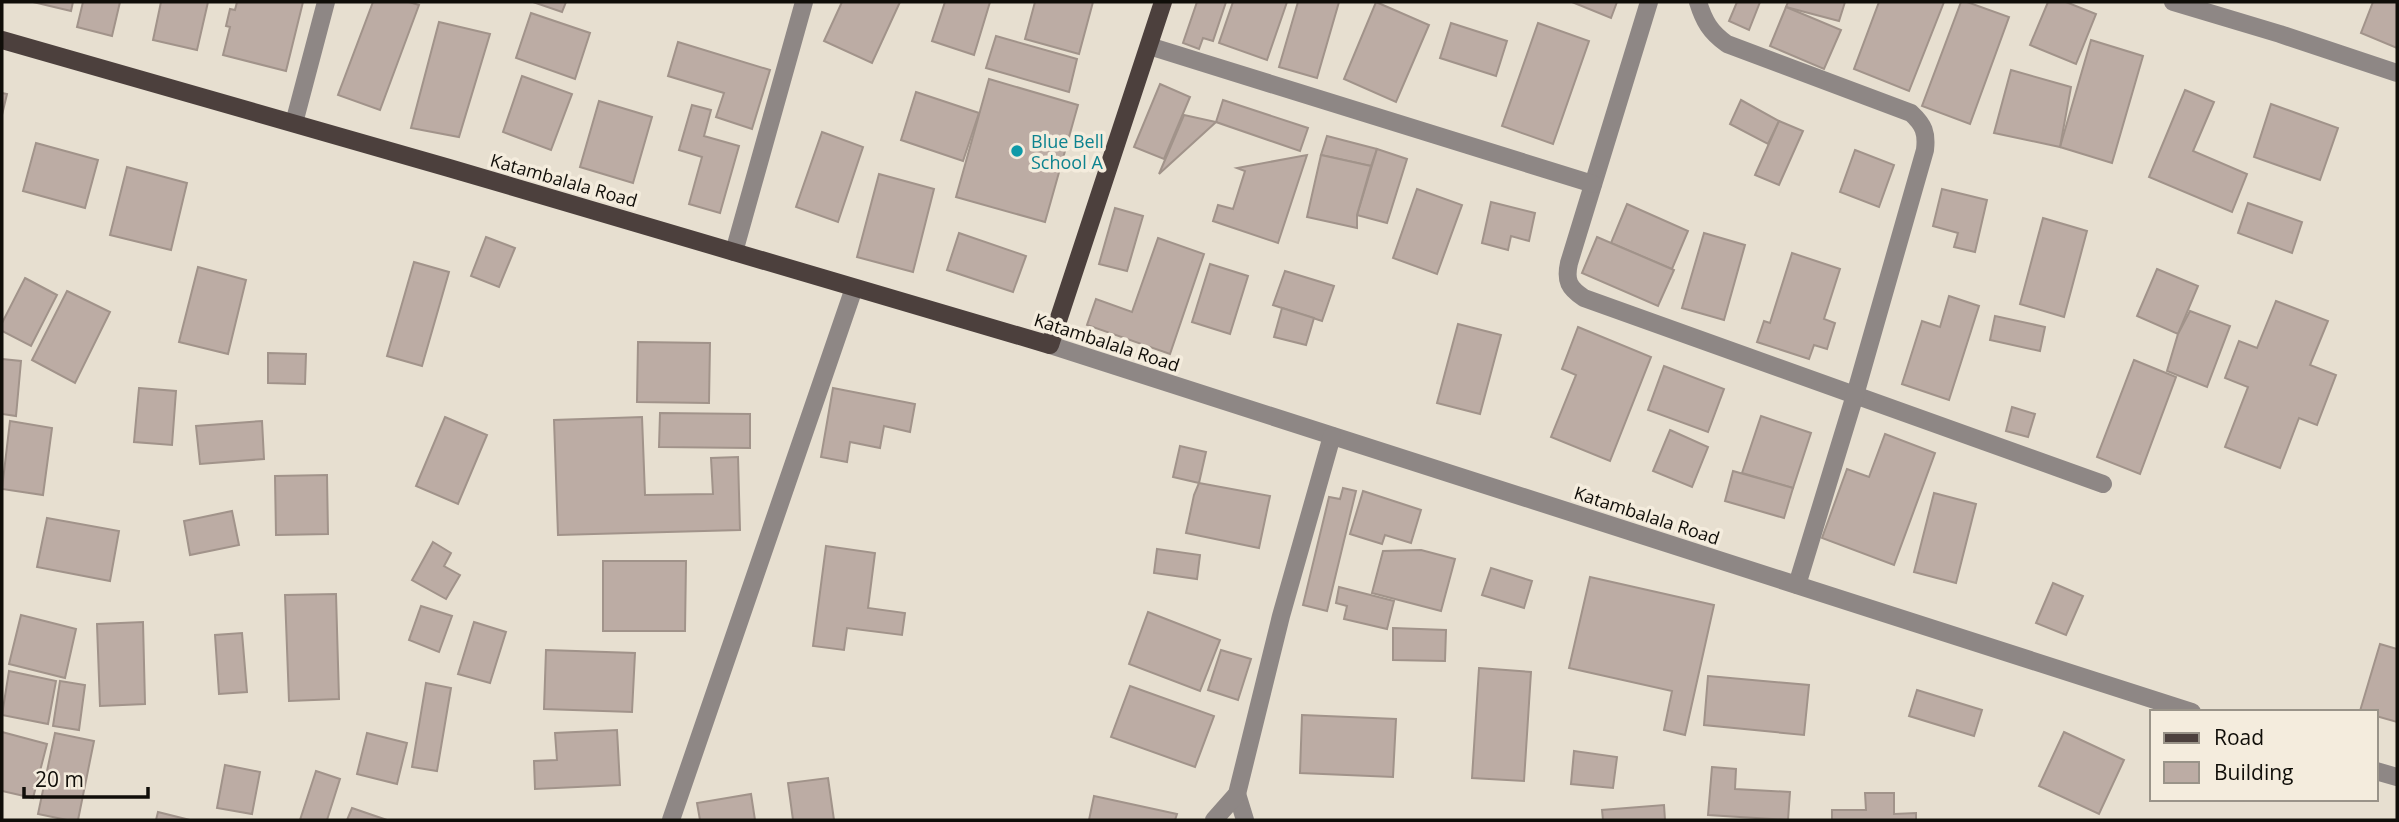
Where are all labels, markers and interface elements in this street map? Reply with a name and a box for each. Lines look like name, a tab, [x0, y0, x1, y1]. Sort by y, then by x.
place label: Blue Bell School A	[1031, 129, 1104, 174]
marker: Blue Bell School A	[1009, 143, 1025, 159]
street label: Katambalala Road	[488, 148, 640, 212]
street label: Katambalala Road	[1031, 307, 1183, 377]
street label: Katambalala Road	[1571, 480, 1723, 550]
legend	[2150, 710, 2378, 801]
text: Road	[2214, 723, 2264, 751]
scale bar	[24, 756, 149, 800]
text: Building	[2214, 758, 2293, 786]
text: 20 m	[35, 765, 84, 793]

